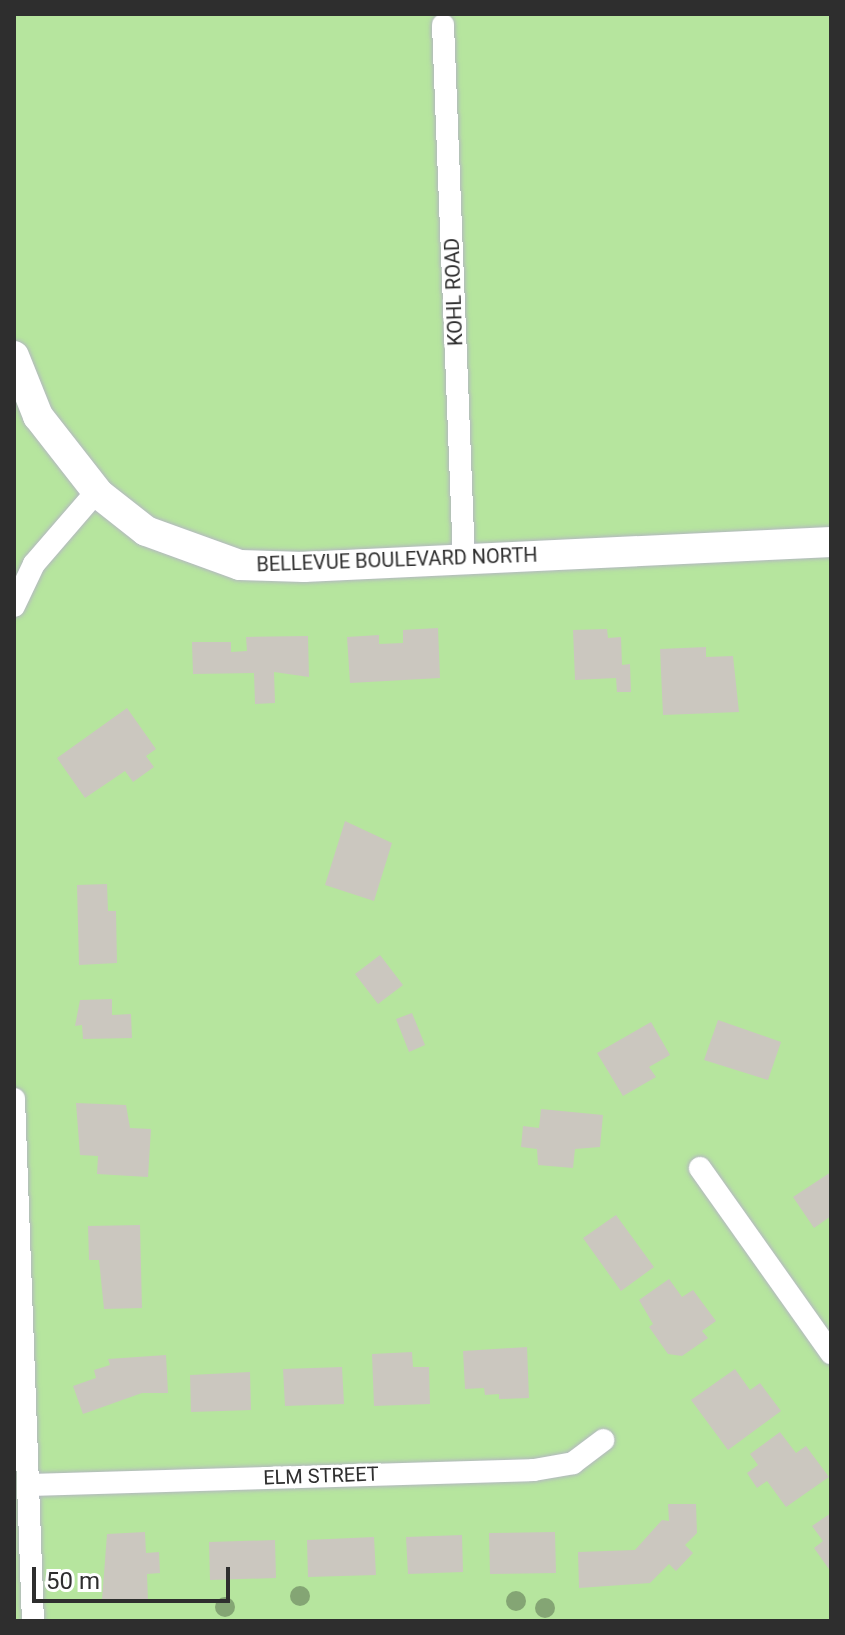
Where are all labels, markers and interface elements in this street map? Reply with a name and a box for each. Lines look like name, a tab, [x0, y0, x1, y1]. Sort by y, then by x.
street label: KOHL ROAD	[440, 238, 468, 346]
street label: BELLEVUE BOULEVARD NORTH	[256, 543, 538, 577]
street label: ELM STREET	[263, 1462, 379, 1490]
scale bar	[36, 1551, 234, 1601]
text: 50 m	[46, 1567, 100, 1595]

